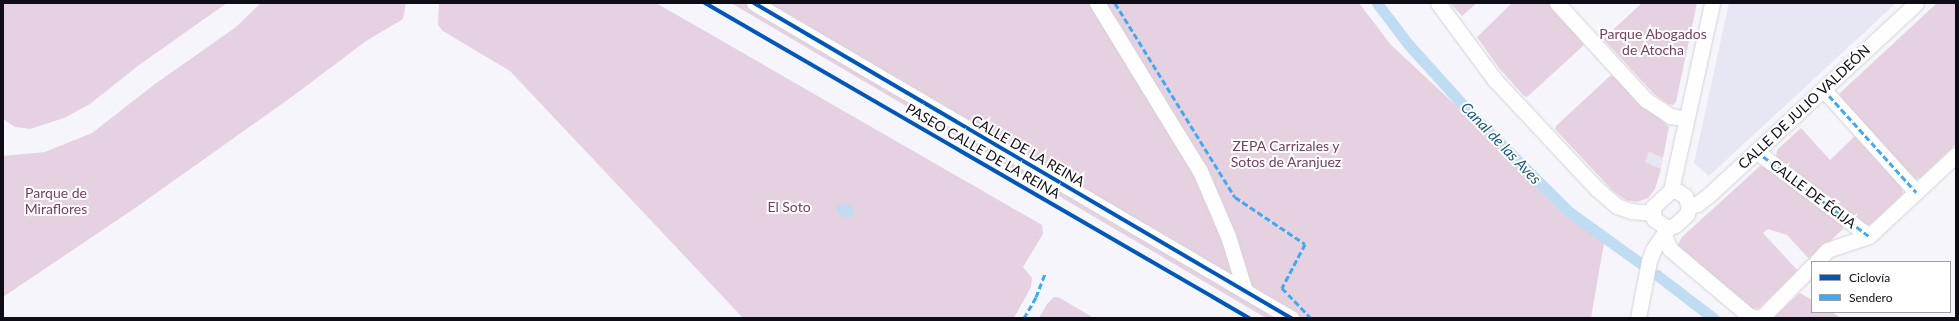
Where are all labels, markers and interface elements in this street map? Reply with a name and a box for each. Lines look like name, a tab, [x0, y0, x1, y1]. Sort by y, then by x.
park label: Parque Abogados de Atocha	[1599, 26, 1707, 58]
street label: CALLE DE JULIO VALDEÓN	[1734, 41, 1874, 173]
water label: Canal de las Aves	[1457, 98, 1545, 188]
street label: PASEO CALLE DE LA REINA	[903, 100, 1063, 202]
street label: CALLE DE LA REINA	[968, 112, 1088, 190]
park label: ZEPA Carrizales y Sotos de Aranjuez	[1231, 138, 1341, 170]
street label: CALLE DE ÉCIJA	[1767, 156, 1859, 232]
park label: Parque de Miraflores	[25, 185, 87, 218]
park label: El Soto	[767, 199, 811, 215]
legend	[1811, 261, 1951, 313]
text: Ciclovía	[1849, 270, 1890, 285]
text: Sendero	[1849, 290, 1893, 305]

